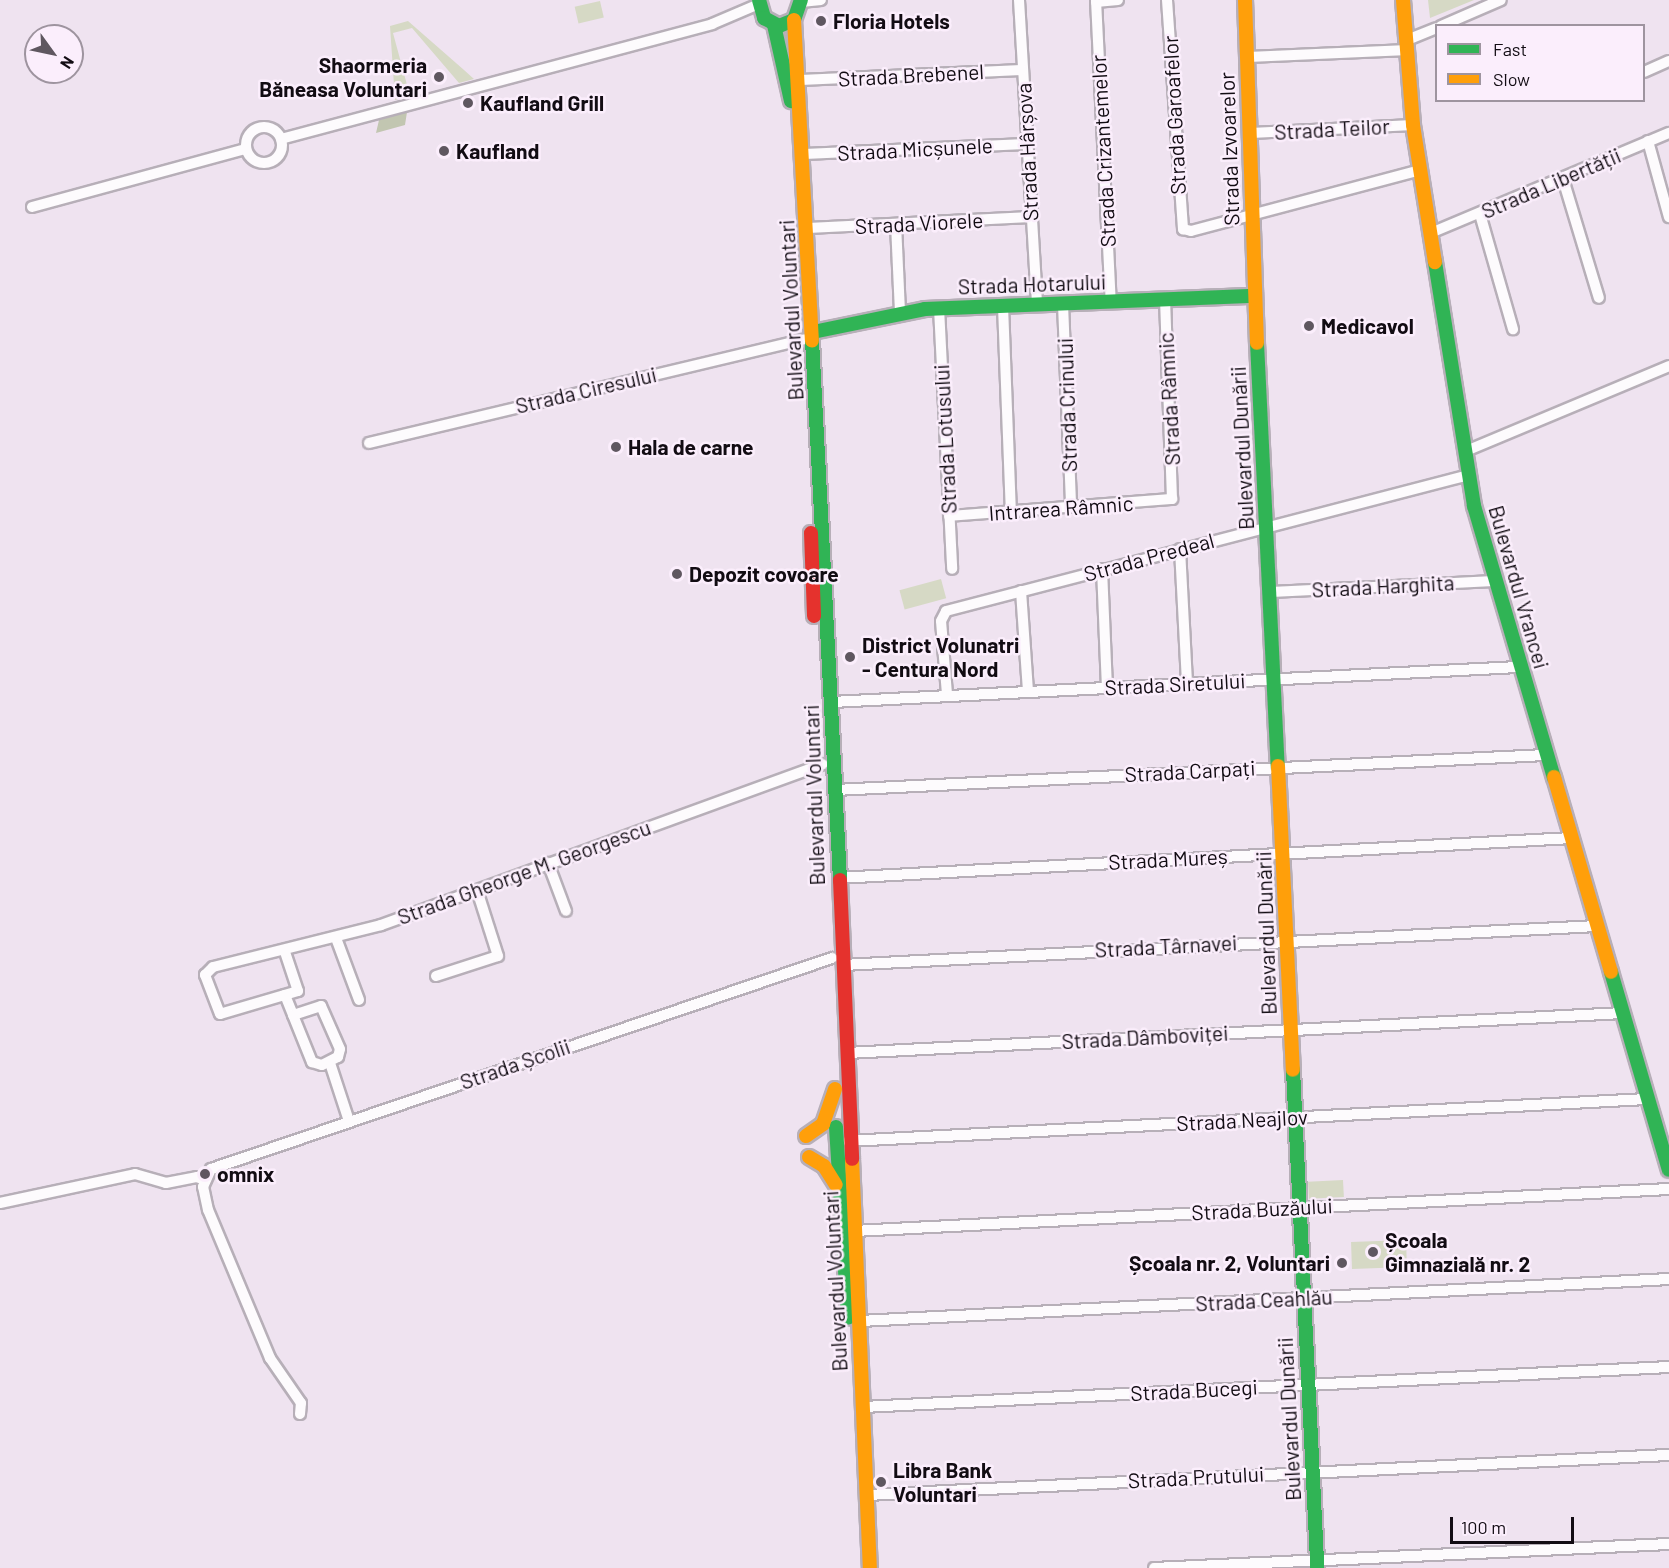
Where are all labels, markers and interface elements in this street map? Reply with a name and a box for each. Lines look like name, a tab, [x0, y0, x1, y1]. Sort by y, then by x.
place label: Floria Hotels	[833, 8, 950, 34]
marker: Floria Hotels	[814, 14, 828, 28]
north arrow	[24, 24, 84, 84]
legend	[1435, 24, 1645, 102]
street label: Strada Garoafelor	[1157, 35, 1191, 195]
text: Fast	[1493, 38, 1527, 60]
place label: Shaormeria Băneasa Voluntari	[259, 52, 427, 102]
text: N	[57, 53, 79, 73]
street label: Strada Crizantemelor	[1085, 54, 1121, 248]
street label: Strada Brebenel	[837, 59, 985, 91]
text: Slow	[1493, 68, 1530, 90]
marker: Shaormeria Băneasa Voluntari	[432, 70, 446, 84]
street label: Strada Izvoarelor	[1214, 72, 1244, 226]
street label: Strada Hârșova	[1011, 82, 1043, 222]
place label: Kaufland Grill	[480, 90, 604, 116]
marker: Kaufland Grill	[461, 96, 475, 110]
street label: Strada Teilor	[1274, 113, 1390, 145]
street label: Strada Micșunele	[837, 132, 993, 166]
place label: Kaufland	[456, 138, 539, 164]
street label: Strada Libertății	[1477, 142, 1625, 224]
marker: Kaufland	[437, 144, 451, 158]
street label: Strada Viorele	[854, 207, 984, 239]
street label: Bulevardul Voluntari	[774, 219, 808, 401]
street label: Strada Hotarului	[957, 269, 1107, 299]
place label: Medicavol	[1321, 313, 1414, 339]
marker: Medicavol	[1302, 319, 1316, 333]
street label: Strada Râmnic	[1153, 332, 1185, 466]
street label: Strada Crinului	[1052, 337, 1082, 473]
street label: Strada Ciresului	[513, 362, 659, 418]
street label: Strada Lotusului	[929, 364, 961, 514]
street label: Bulevardul Dunării	[1225, 365, 1259, 531]
place label: Hala de carne	[628, 434, 754, 460]
marker: Hala de carne	[609, 440, 623, 454]
street label: Intrarea Râmnic	[988, 490, 1134, 526]
street label: Bulevardul Vrancei	[1484, 502, 1554, 672]
street label: Strada Predeal	[1081, 527, 1217, 587]
place label: Depozit covoare	[689, 561, 839, 587]
marker: Depozit covoare	[670, 567, 684, 581]
street label: Strada Harghita	[1311, 570, 1455, 602]
place label: District Volunatri - Centura Nord	[862, 632, 1019, 682]
marker: District Volunatri - Centura Nord	[843, 650, 857, 664]
street label: Strada Siretului	[1104, 668, 1246, 700]
street label: Bulevardul Voluntari	[798, 704, 830, 886]
street label: Strada Carpați	[1124, 755, 1256, 787]
street label: Strada Gheorge M. Georgescu	[394, 814, 654, 930]
street label: Strada Mureș	[1108, 843, 1228, 875]
street label: Bulevardul Dunării	[1251, 851, 1281, 1015]
street label: Strada Târnavei	[1094, 930, 1238, 962]
street label: Strada Dâmboviței	[1061, 1020, 1229, 1054]
street label: Strada Școlii	[457, 1033, 573, 1095]
street label: Strada Neajlov	[1176, 1104, 1308, 1136]
place label: omnix	[217, 1161, 274, 1187]
marker: omnix	[198, 1167, 212, 1181]
street label: Bulevardul Voluntari	[818, 1190, 852, 1372]
street label: Strada Buzăului	[1191, 1193, 1333, 1225]
place label: Școala Gimnazială nr. 2	[1385, 1227, 1530, 1277]
marker: Școala Gimnazială nr. 2	[1366, 1245, 1380, 1259]
place label: Școala nr. 2, Voluntari	[1129, 1250, 1330, 1276]
marker: Școala nr. 2, Voluntari	[1335, 1256, 1349, 1270]
street label: Strada Ceahlău	[1195, 1284, 1333, 1316]
street label: Bulevardul Dunării	[1272, 1336, 1306, 1502]
street label: Strada Bucegi	[1130, 1374, 1258, 1406]
place label: Libra Bank Voluntari	[893, 1457, 992, 1507]
street label: Strada Prutului	[1127, 1461, 1265, 1493]
marker: Libra Bank Voluntari	[874, 1475, 888, 1489]
scale bar	[1453, 1505, 1578, 1543]
text: 100 m	[1461, 1516, 1506, 1538]

